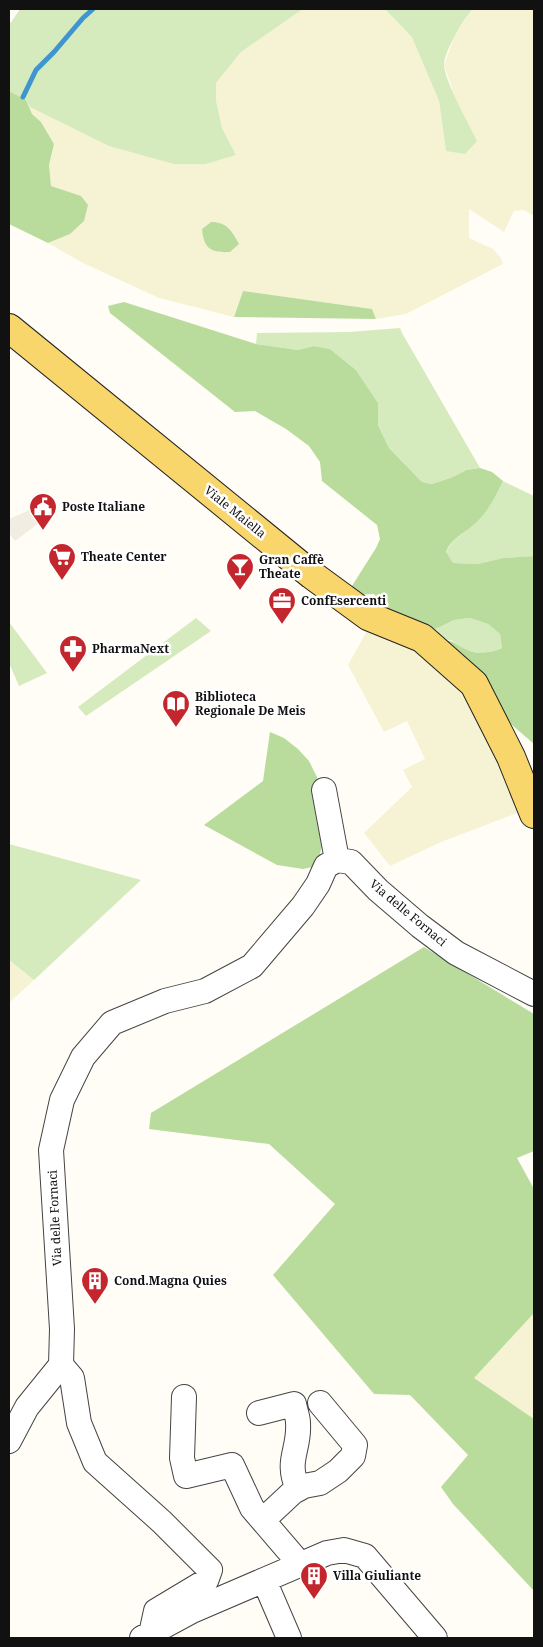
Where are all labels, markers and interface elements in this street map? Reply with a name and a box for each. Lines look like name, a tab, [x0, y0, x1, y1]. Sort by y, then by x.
street label: Viale Maiella	[201, 482, 270, 542]
public building icon: Poste Italiane	[28, 492, 58, 531]
place label: Poste Italiane	[62, 498, 145, 515]
supermarket icon: Theate Center	[47, 542, 77, 581]
place label: Theate Center	[81, 548, 167, 565]
place label: Gran Caffè Theate	[259, 551, 324, 582]
bar icon: Gran Caffè Theate	[225, 552, 255, 591]
office icon: ConfEsercenti	[267, 586, 297, 625]
place label: ConfEsercenti	[301, 592, 387, 609]
pharmacy icon: PharmaNext	[58, 634, 88, 673]
place label: PharmaNext	[92, 640, 169, 657]
place label: Biblioteca Regionale De Meis	[195, 688, 306, 719]
library icon: Biblioteca Regionale De Meis	[161, 689, 191, 728]
street label: Via delle Fornaci	[366, 875, 451, 950]
street label: Via delle Fornaci	[43, 1169, 66, 1266]
building icon: Cond.Magna Quies	[80, 1266, 110, 1305]
place label: Cond.Magna Quies	[114, 1272, 227, 1289]
building icon: Villa Giuliante	[299, 1561, 329, 1600]
place label: Villa Giuliante	[333, 1567, 421, 1584]

